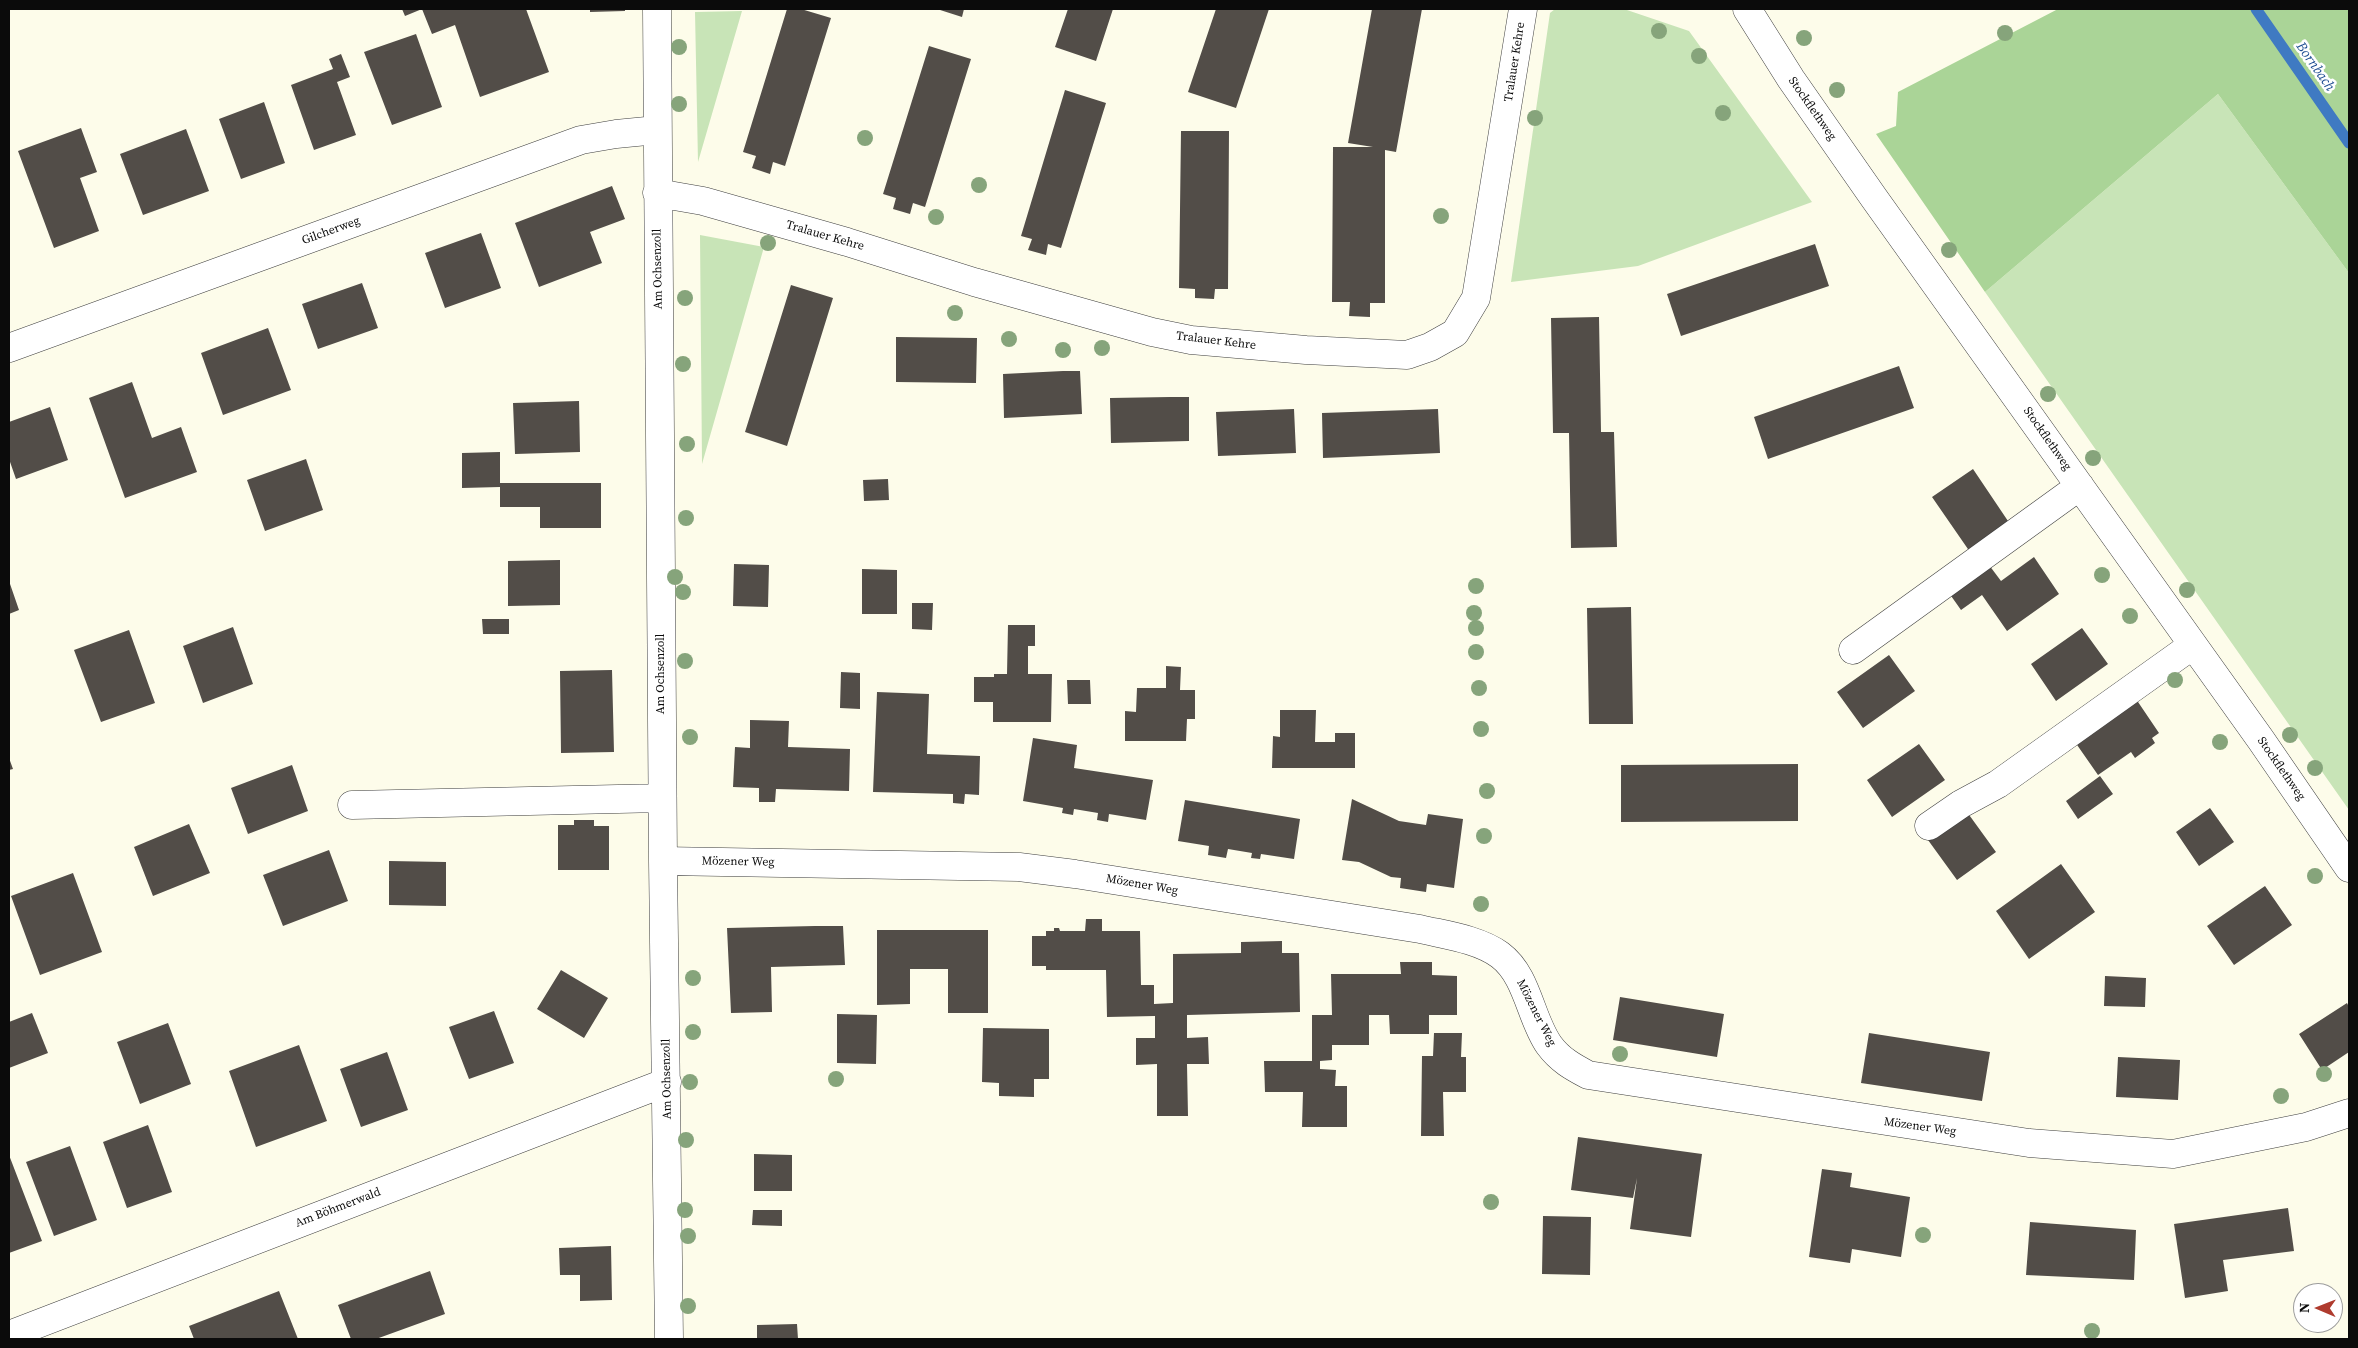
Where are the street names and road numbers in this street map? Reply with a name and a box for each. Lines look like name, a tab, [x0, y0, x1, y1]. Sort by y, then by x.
street label: Tralauer Kehre	[1502, 21, 1528, 103]
street label: Stockflethweg	[1785, 74, 1839, 144]
street label: Gilcherweg	[300, 214, 362, 248]
street label: Tralauer Kehre	[784, 218, 866, 254]
street label: Am Ochsenzoll	[650, 229, 666, 309]
street label: Tralauer Kehre	[1175, 329, 1257, 353]
street label: Stockflethweg	[2020, 404, 2074, 474]
street label: Am Ochsenzoll	[654, 634, 668, 714]
street label: Stockflethweg	[2254, 734, 2308, 804]
street label: Mözener Weg	[701, 854, 775, 870]
street label: Mözener Weg	[1105, 872, 1179, 898]
street label: Mözener Weg	[1513, 977, 1559, 1049]
street label: Am Ochsenzoll	[659, 1039, 675, 1119]
street label: Mözener Weg	[1883, 1115, 1957, 1139]
street label: Am Böhmerwald	[293, 1185, 383, 1231]

